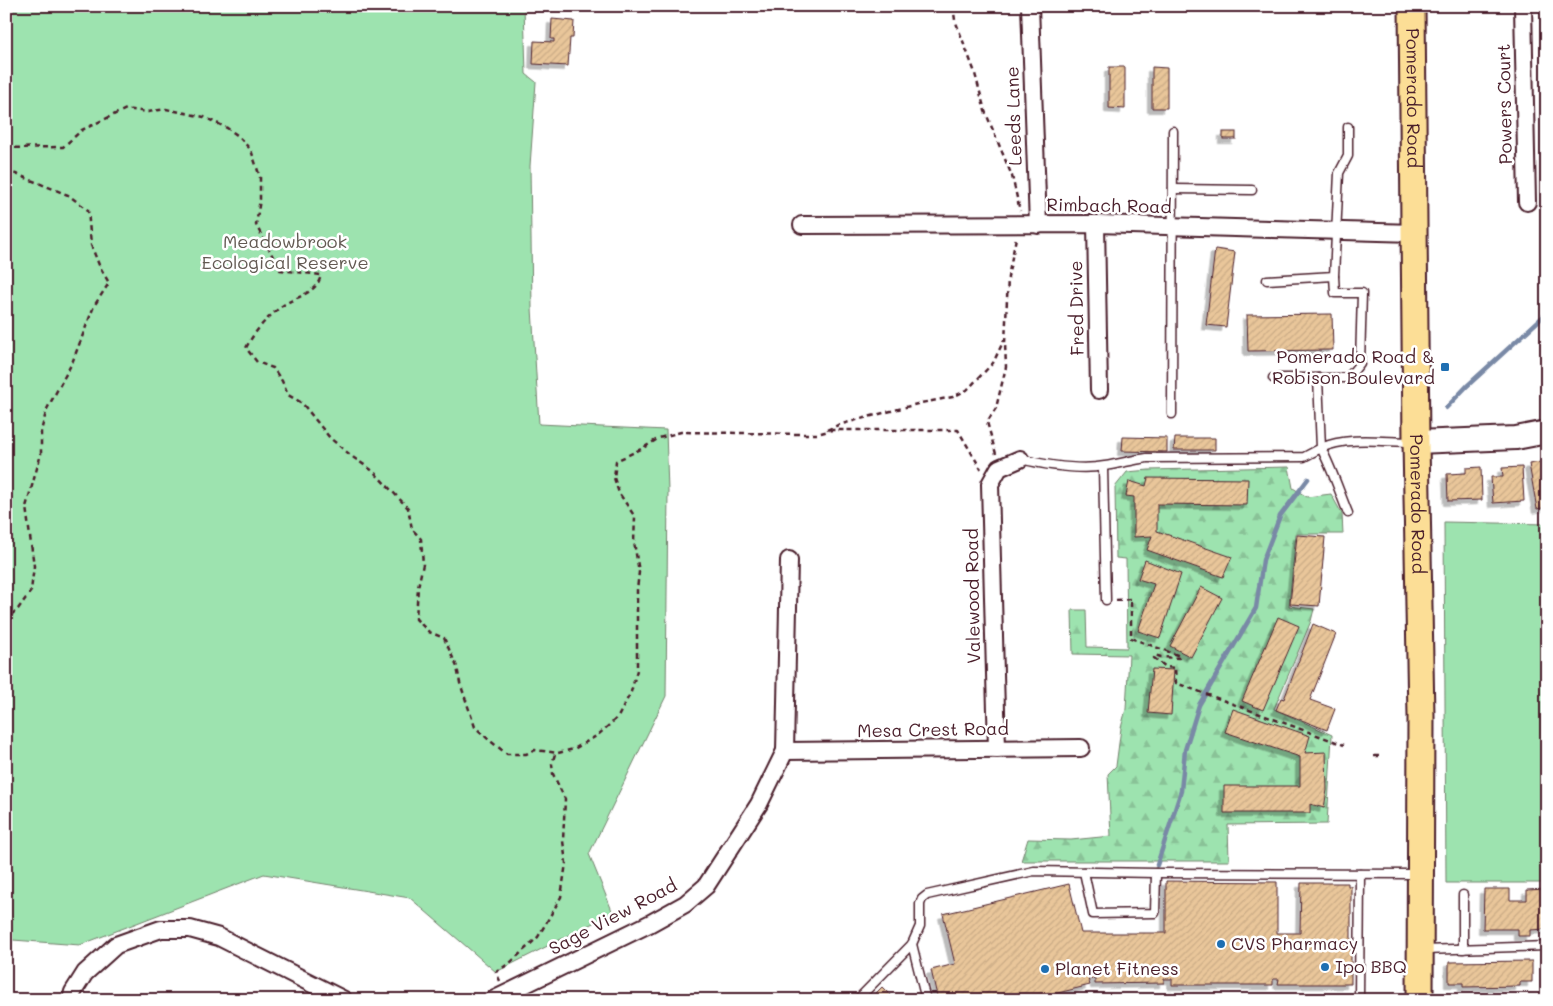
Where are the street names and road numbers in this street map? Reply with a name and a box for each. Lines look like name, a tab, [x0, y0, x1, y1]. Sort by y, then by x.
street label: Pomerado Road	[1401, 28, 1426, 168]
street label: Powers Court	[1491, 43, 1517, 165]
street label: Leeds Lane	[999, 66, 1027, 166]
street label: Rimbach Road	[1046, 192, 1172, 218]
street label: Fred Drive	[1063, 260, 1089, 356]
street label: Pomerado Road	[1405, 434, 1431, 574]
street label: Valewood Road	[959, 528, 985, 664]
street label: Mesa Crest Road	[857, 716, 1009, 742]
street label: Sage View Road	[544, 872, 681, 960]

